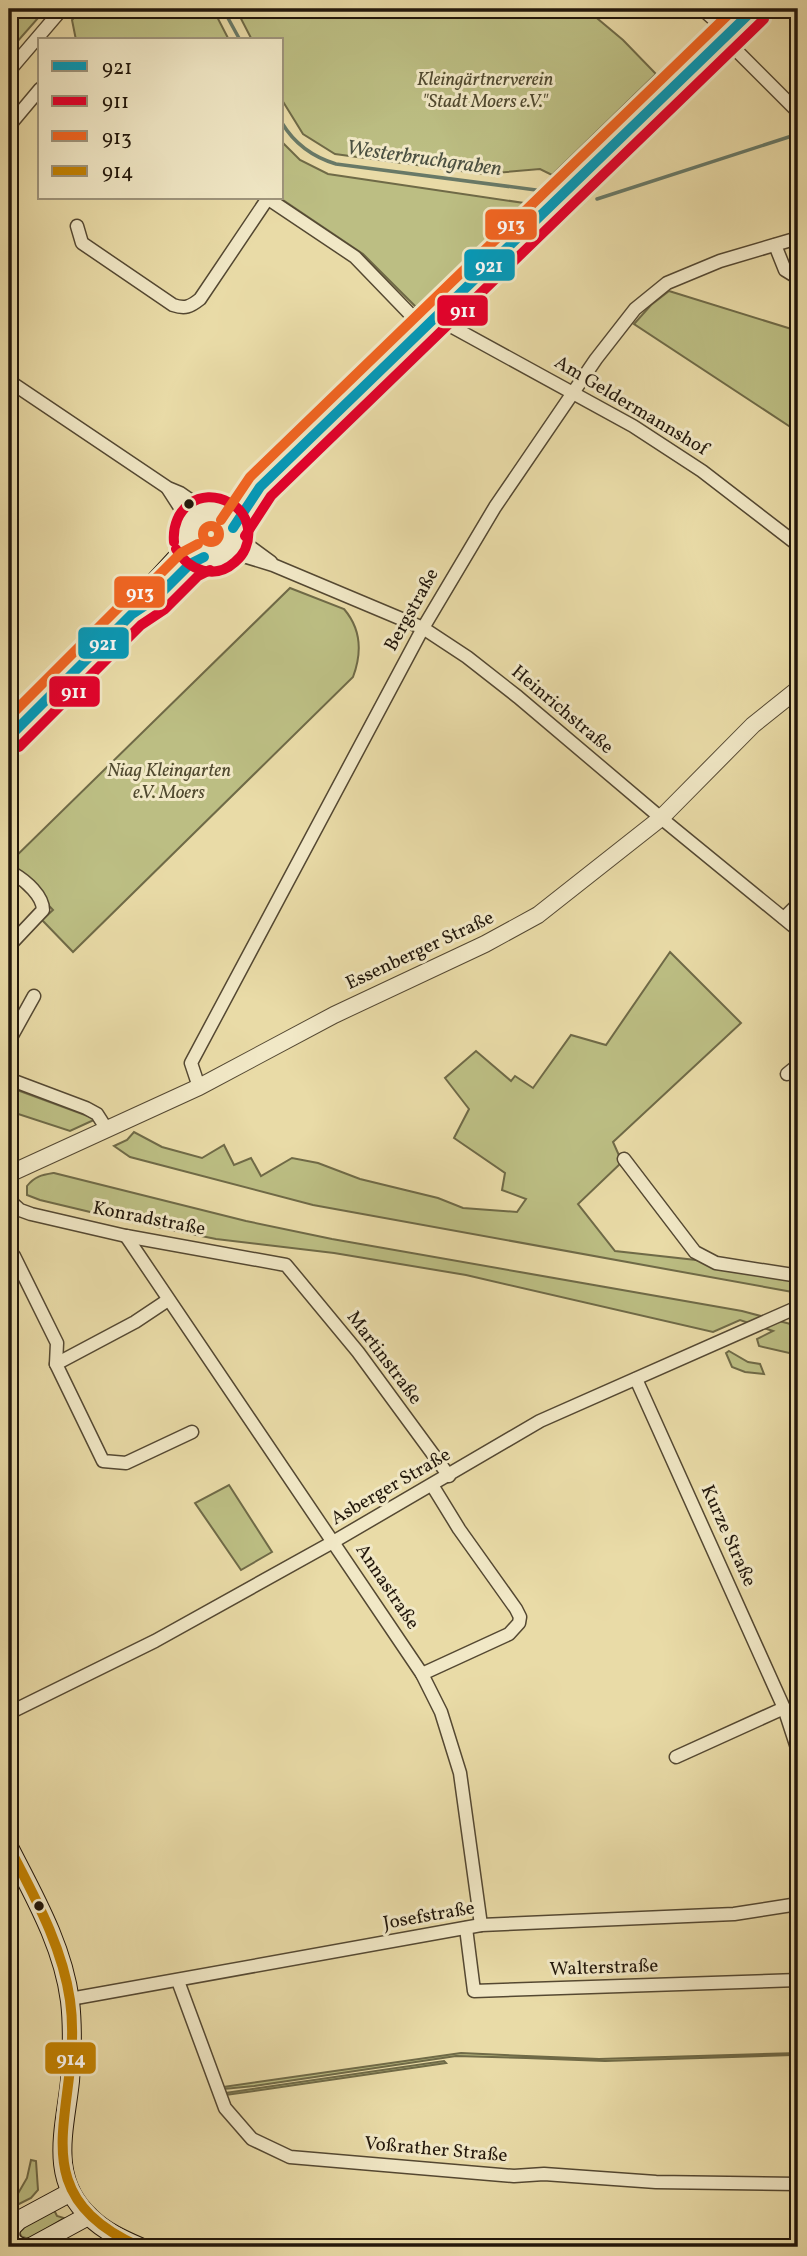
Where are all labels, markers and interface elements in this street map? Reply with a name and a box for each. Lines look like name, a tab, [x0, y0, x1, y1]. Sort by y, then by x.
legend	[38, 38, 284, 200]
text: 921	[102, 54, 132, 83]
park label: Kleingärtnerverein "Stadt Moers e.V."	[417, 67, 553, 115]
text: 911	[102, 88, 129, 117]
text: 913	[102, 124, 132, 153]
water label: Westerbruchgraben	[344, 134, 504, 184]
text: 914	[102, 158, 134, 187]
line badge: 913	[484, 208, 538, 241]
text: 913	[497, 213, 525, 239]
line badge: 921	[463, 248, 516, 282]
text: 921	[475, 254, 503, 280]
line badge: 911	[436, 294, 489, 327]
text: 911	[450, 299, 476, 325]
street label: Am Geldermannshof	[549, 350, 714, 463]
unlabelled marker	[182, 497, 196, 511]
street label: Bergstraße	[379, 564, 445, 656]
line badge: 913	[113, 575, 166, 609]
text: 913	[126, 581, 154, 607]
line badge: 921	[77, 626, 130, 660]
text: 921	[89, 632, 117, 658]
street label: Heinrichstraße	[505, 660, 619, 760]
line badge: 911	[48, 675, 101, 708]
text: 911	[61, 680, 87, 706]
park label: Niag Kleingarten e.V. Moers	[107, 758, 231, 806]
street label: Essenberger Straße	[342, 905, 498, 997]
street label: Konradstraße	[90, 1195, 208, 1243]
street label: Martinstraße	[340, 1306, 428, 1410]
street label: Asberger Straße	[326, 1442, 456, 1532]
street label: Kurze Straße	[694, 1481, 762, 1591]
street label: Annastraße	[349, 1539, 425, 1635]
street label: Josefstraße	[381, 1895, 477, 1937]
unlabelled marker	[32, 1899, 46, 1913]
street label: Walterstraße	[549, 1953, 659, 1983]
line badge: 914	[44, 2041, 97, 2075]
text: 914	[56, 2047, 86, 2073]
street label: Voßrather Straße	[363, 2131, 509, 2169]

